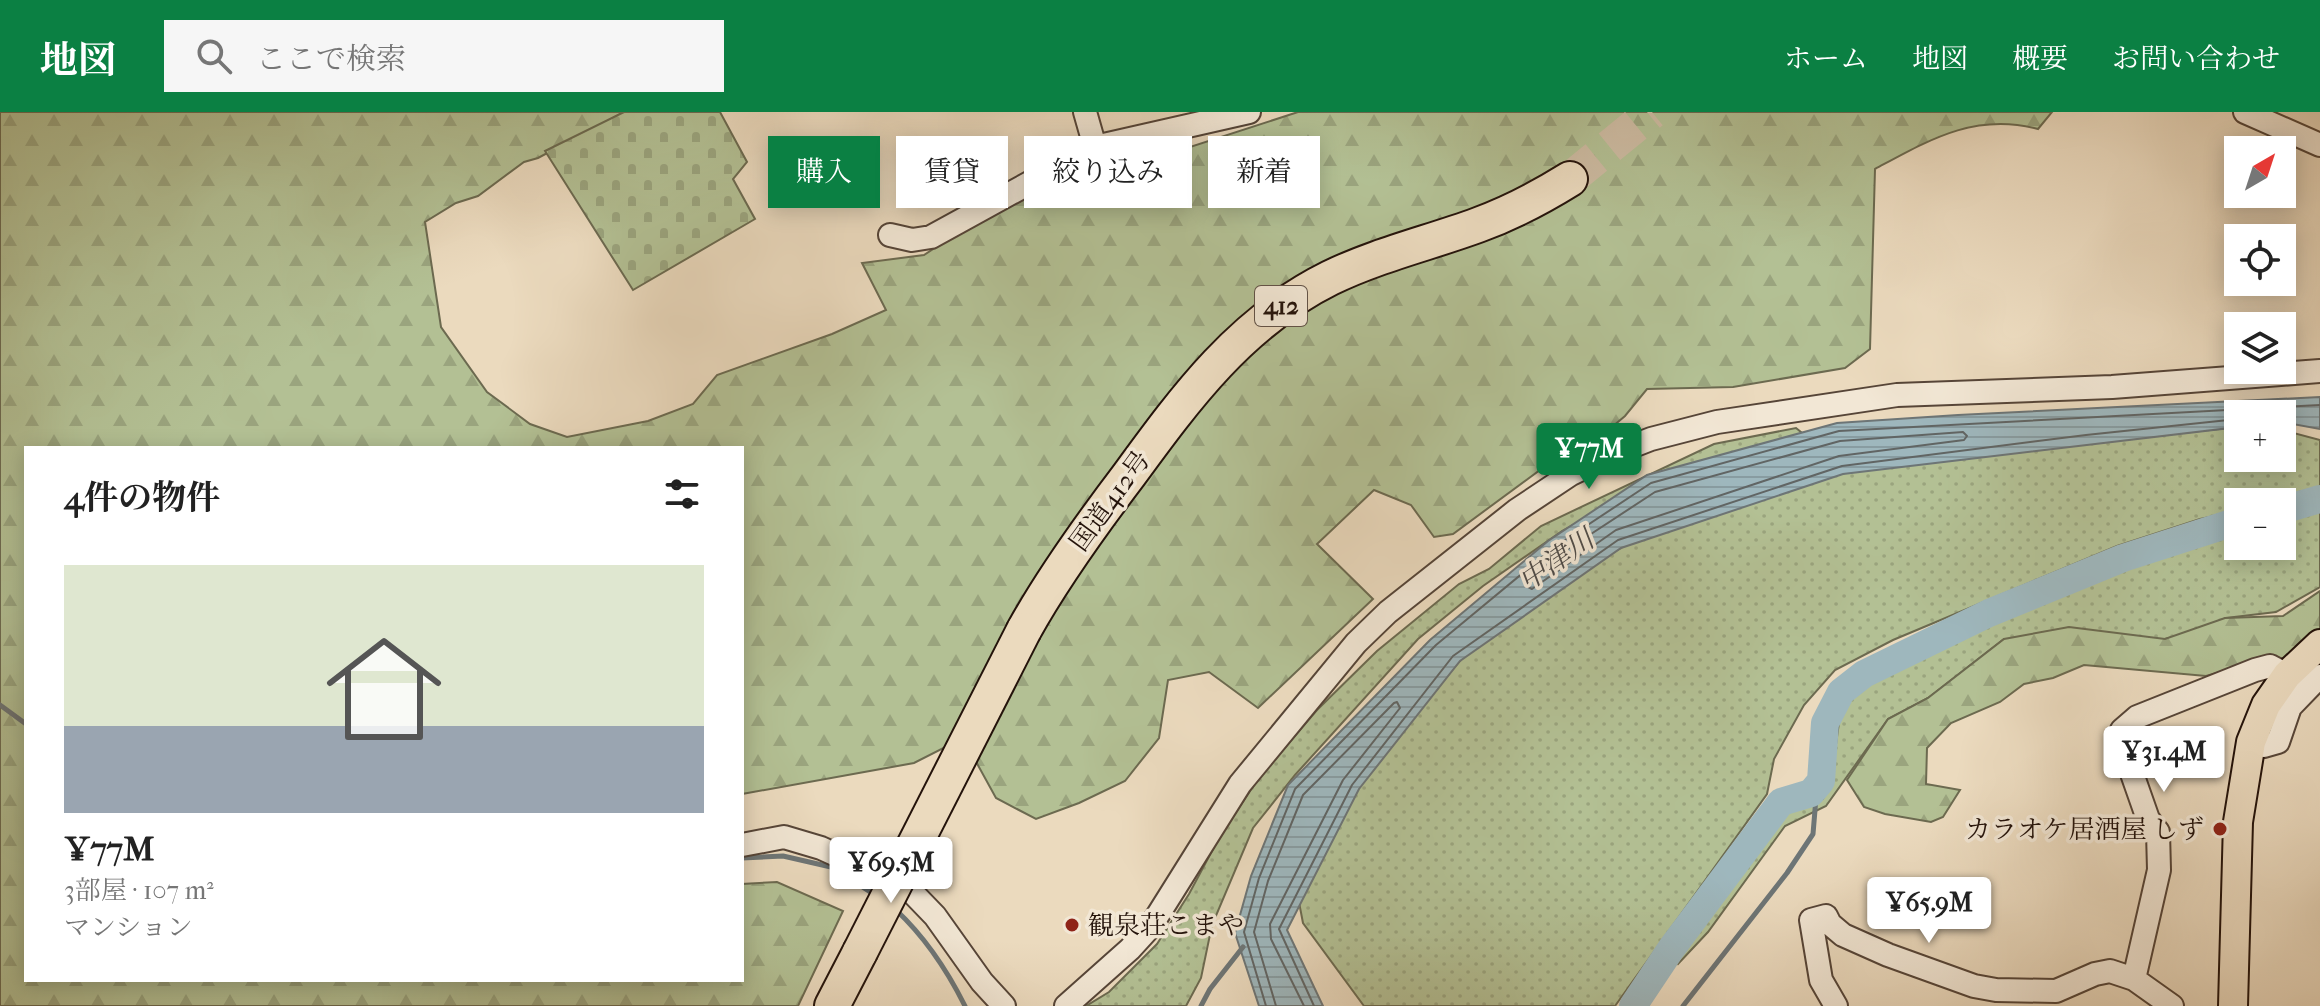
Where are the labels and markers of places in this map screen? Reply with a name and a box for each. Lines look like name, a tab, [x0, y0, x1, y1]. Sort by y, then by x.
pin: ¥77M	[1542, 423, 1636, 491]
pin: ¥31.4M	[2099, 726, 2229, 794]
place label: カラオケ居酒屋 しず	[1965, 814, 2204, 845]
marker: カラオケ居酒屋 しず	[2211, 820, 2229, 838]
pin: ¥69.5M	[826, 837, 956, 905]
pin: ¥65.9M	[1864, 877, 1994, 945]
place label: 観泉荘こまや	[1088, 910, 1244, 941]
marker: 観泉荘こまや	[1063, 916, 1081, 934]

